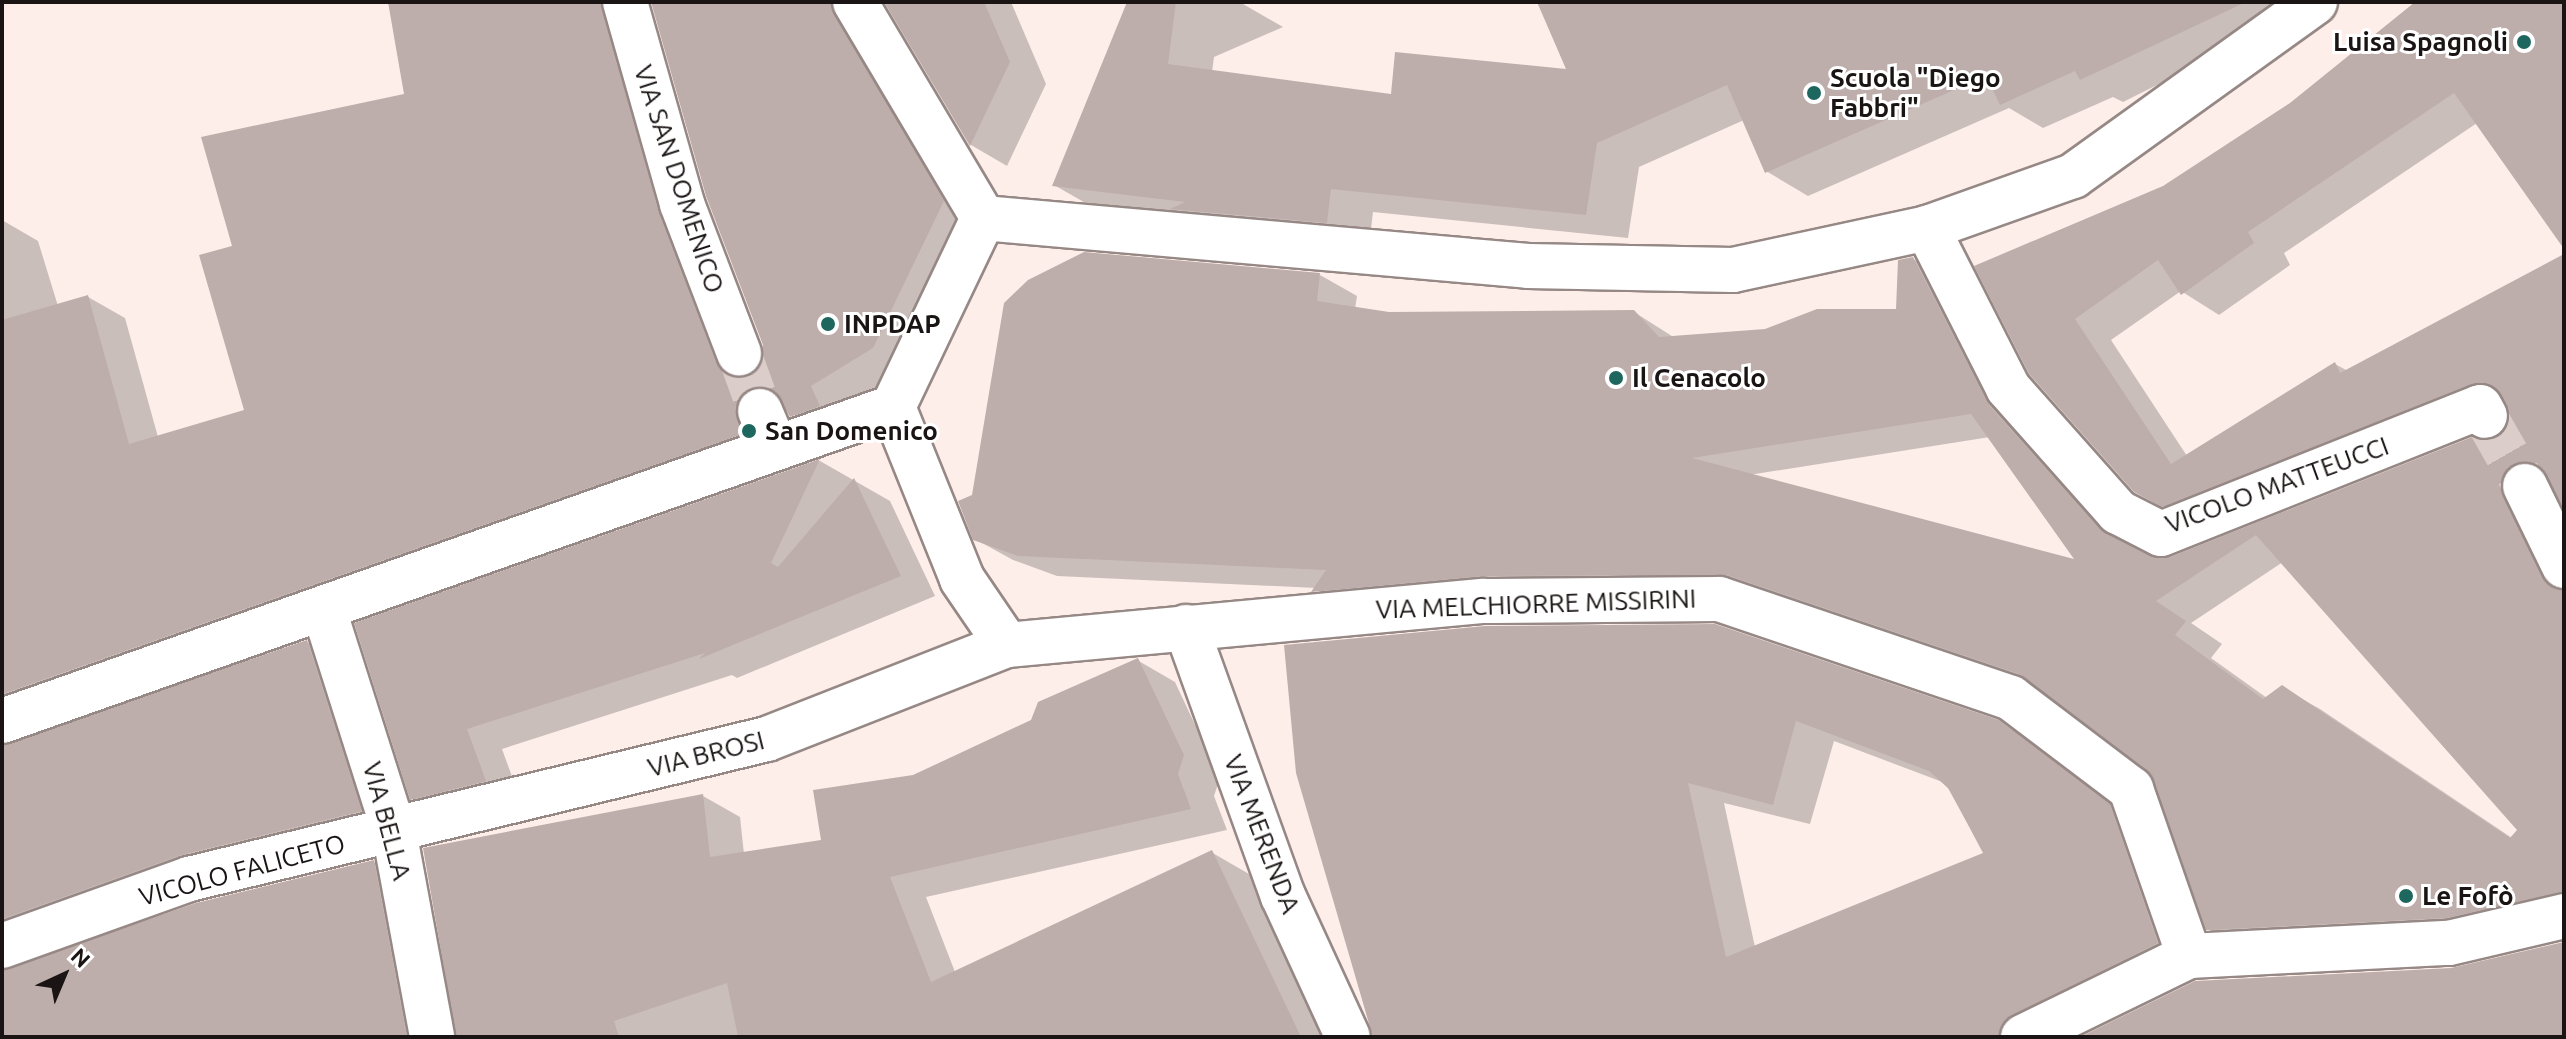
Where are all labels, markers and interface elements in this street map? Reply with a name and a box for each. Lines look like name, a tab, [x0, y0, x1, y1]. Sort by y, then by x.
place label: Luisa Spagnoli	[2333, 26, 2508, 58]
marker: Luisa Spagnoli	[2515, 33, 2533, 51]
street label: VIA SAN DOMENICO	[627, 61, 731, 297]
place label: Scuola "Diego Fabbri"	[1830, 62, 2001, 124]
marker: Scuola "Diego Fabbri"	[1805, 84, 1823, 102]
place label: INPDAP	[844, 308, 941, 340]
marker: INPDAP	[819, 315, 837, 333]
place label: Il Cenacolo	[1632, 362, 1766, 394]
marker: Il Cenacolo	[1607, 369, 1625, 387]
place label: San Domenico	[765, 415, 938, 447]
marker: San Domenico	[740, 422, 758, 440]
street label: VICOLO MATTEUCCI	[2161, 430, 2393, 540]
street label: VIA MELCHIORRE MISSIRINI	[1375, 583, 1697, 625]
street label: VIA BROSI	[644, 724, 768, 784]
street label: VIA MERENDA	[1217, 750, 1307, 918]
street label: VIA BELLA	[356, 758, 418, 884]
street label: VICOLO FALICETO	[136, 828, 348, 912]
place label: Le Fofò	[2422, 880, 2514, 912]
marker: Le Fofò	[2397, 887, 2415, 905]
north arrow	[24, 935, 104, 1015]
text: N	[66, 943, 96, 972]

